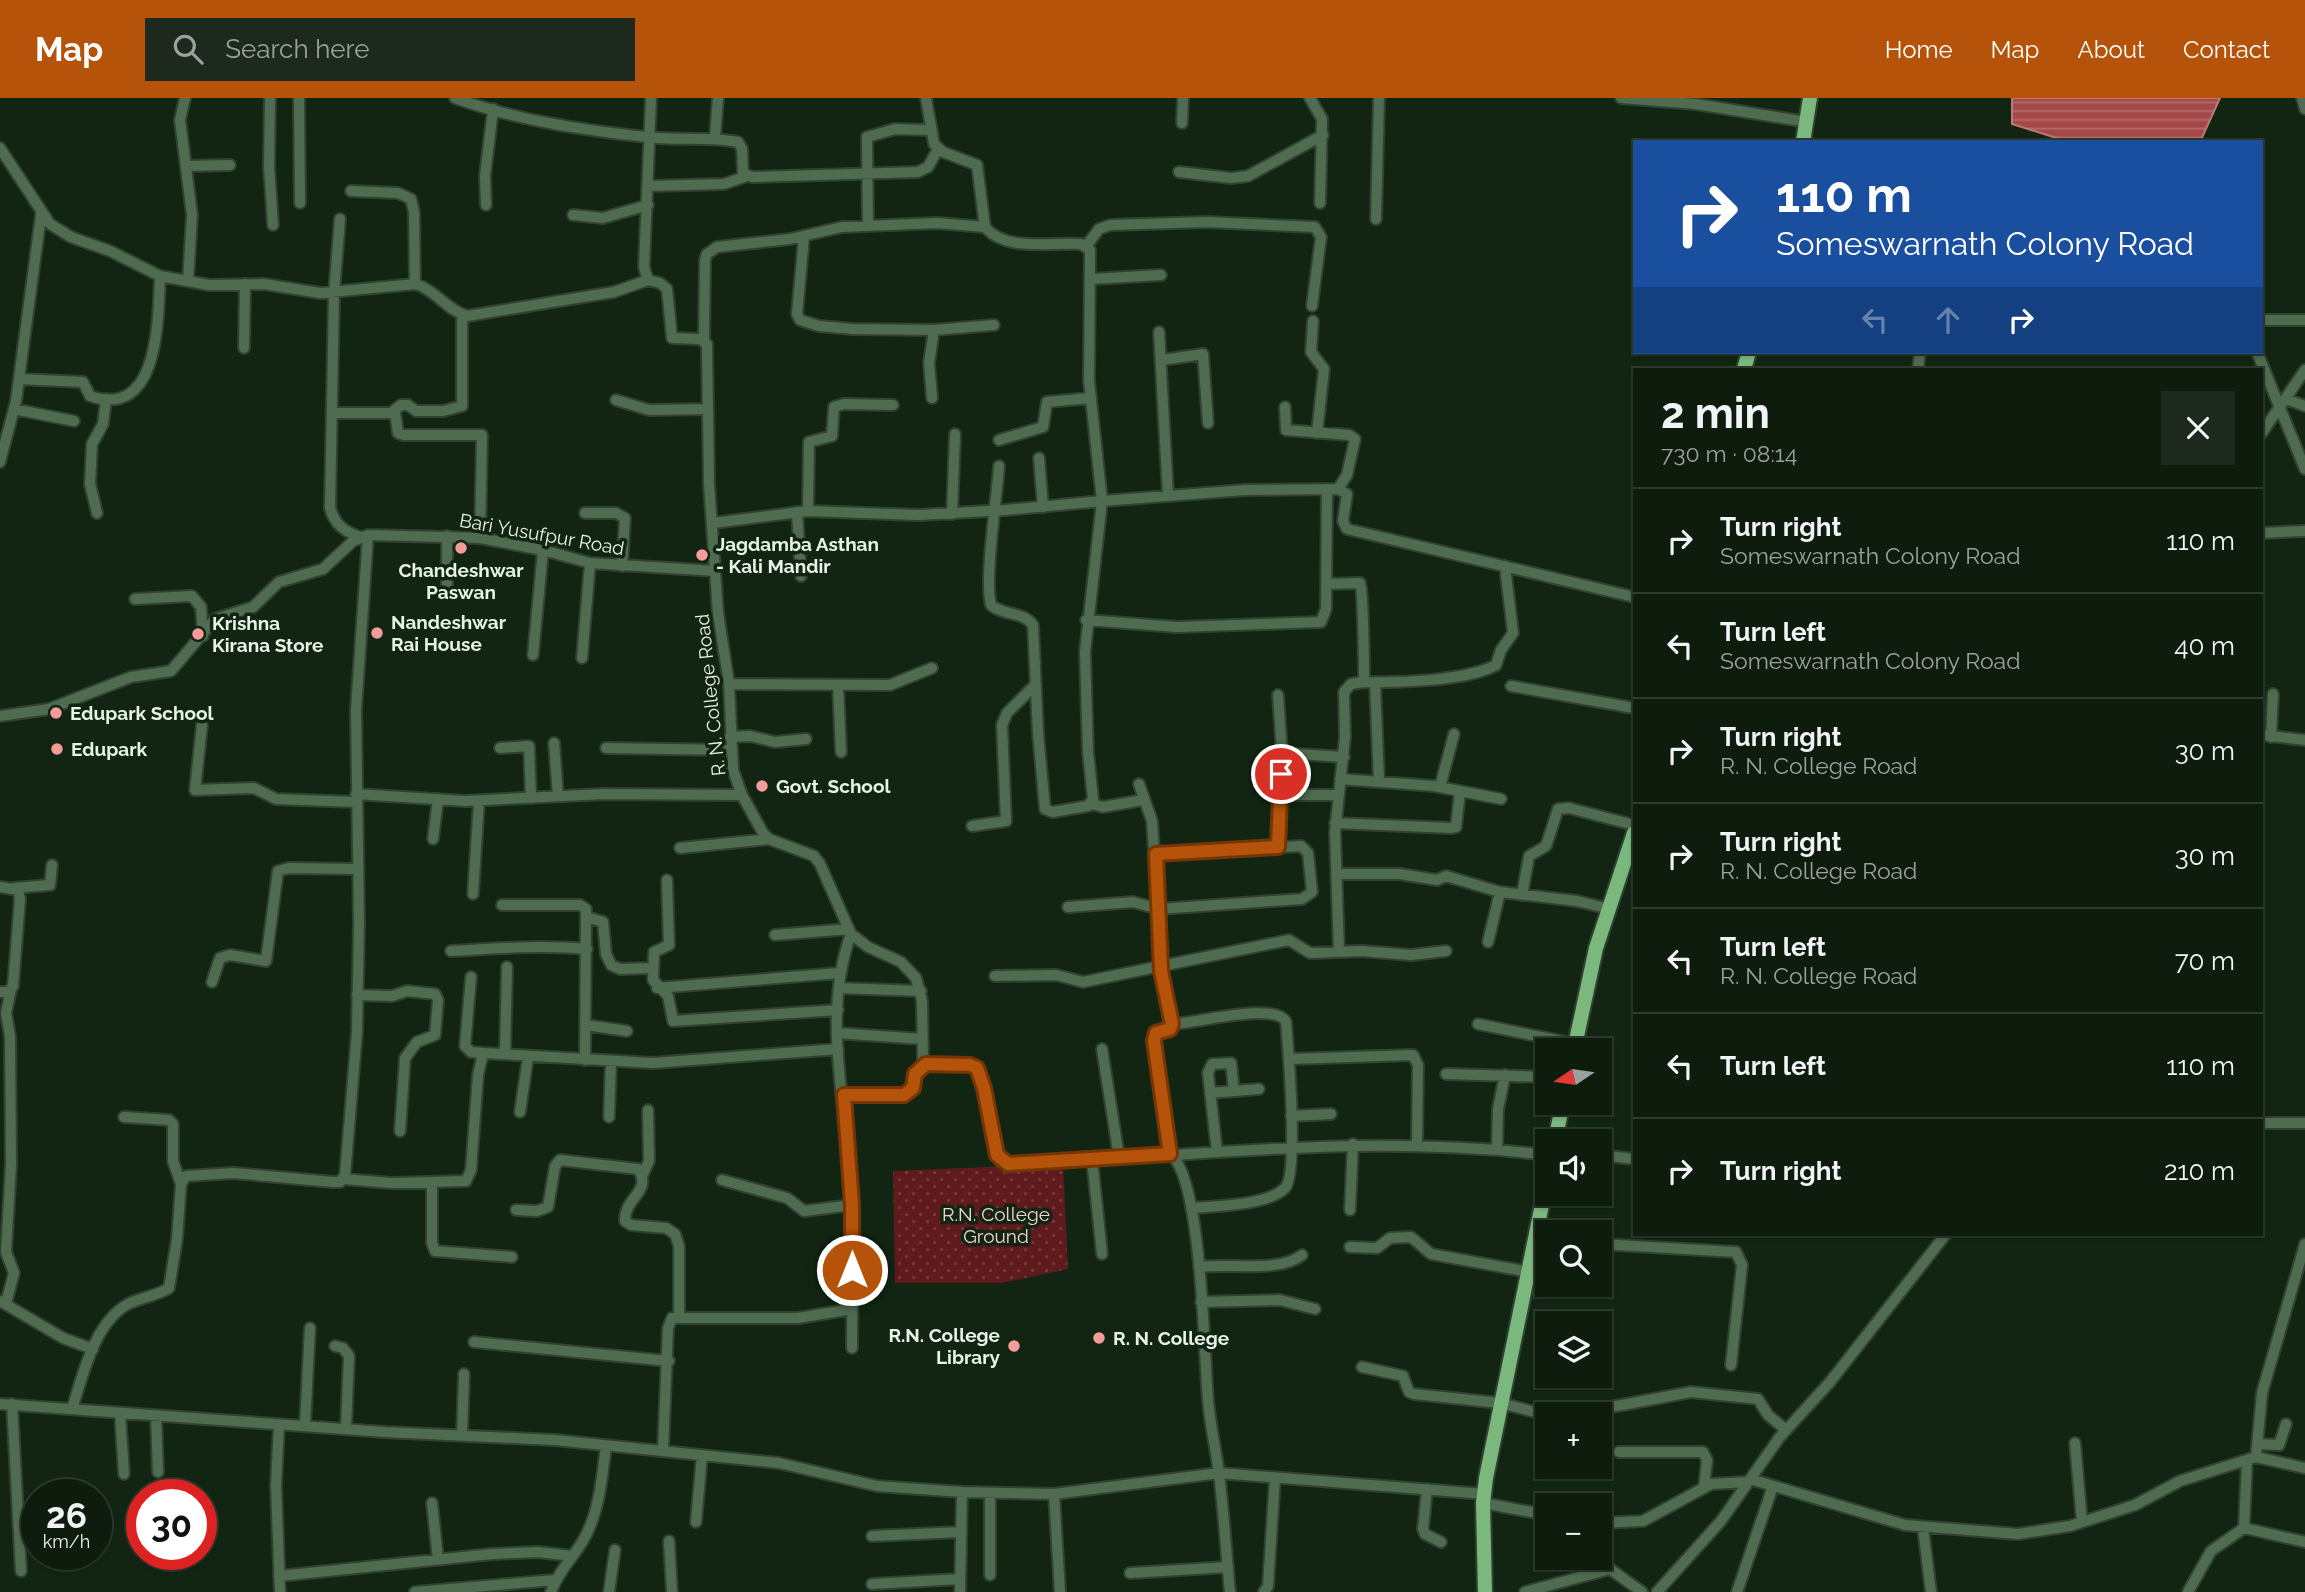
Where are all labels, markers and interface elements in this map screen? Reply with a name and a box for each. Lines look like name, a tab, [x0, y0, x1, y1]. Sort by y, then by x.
search box	[145, 18, 635, 81]
text: Map	[35, 30, 103, 69]
icon: search	[169, 30, 207, 68]
text: Search here	[225, 34, 370, 64]
text: Home	[1885, 35, 1953, 64]
text: Map	[1991, 35, 2039, 64]
text: About	[2077, 35, 2145, 64]
text: Contact	[2183, 35, 2270, 64]
text: 110 m	[1776, 166, 1912, 223]
icon: right	[1661, 168, 1752, 259]
text: Someswarnath Colony Road	[1776, 225, 2194, 262]
icon: left	[1856, 301, 1894, 339]
icon: ahead	[1929, 301, 1967, 339]
icon: right	[2002, 301, 2040, 339]
text: 2 min	[1661, 389, 1770, 438]
button: close	[2161, 391, 2235, 465]
text: 730 m · 08:14	[1661, 440, 1797, 467]
street label: Bari Yusufpur Road	[458, 509, 626, 559]
text: Turn right	[1720, 512, 1841, 542]
icon: right	[1661, 522, 1699, 560]
text: 110 m	[2166, 526, 2235, 556]
place label: Jagdamba Asthan - Kali Mandir	[716, 533, 879, 577]
marker: Chandeshwar Paswan	[453, 540, 469, 556]
text: Someswarnath Colony Road	[1720, 542, 2020, 569]
marker: Jagdamba Asthan - Kali Mandir	[694, 547, 710, 563]
place label: Chandeshwar Paswan	[398, 559, 524, 603]
place label: Nandeshwar Rai House	[391, 611, 507, 655]
place label: Krishna Kirana Store	[212, 612, 323, 656]
street label: R. N. College Road	[691, 613, 729, 777]
text: Turn left	[1720, 617, 1826, 647]
marker: Nandeshwar Rai House	[369, 625, 385, 641]
marker: Krishna Kirana Store	[190, 626, 206, 642]
icon: left	[1661, 627, 1699, 665]
text: 40 m	[2174, 631, 2235, 661]
text: Someswarnath Colony Road	[1720, 647, 2020, 674]
place label: Edupark School	[70, 702, 215, 724]
marker: Edupark School	[48, 705, 64, 721]
text: Turn right	[1720, 722, 1841, 752]
icon: right	[1661, 732, 1699, 770]
text: 30 m	[2175, 736, 2235, 766]
place label: Edupark	[71, 738, 148, 760]
marker: Edupark	[49, 741, 65, 757]
pin	[1251, 744, 1311, 804]
text: R. N. College Road	[1720, 752, 1917, 779]
icon: arrive	[1262, 755, 1300, 793]
place label: Govt. School	[776, 775, 891, 797]
marker: Govt. School	[754, 778, 770, 794]
text: Turn right	[1720, 827, 1841, 857]
icon: right	[1661, 837, 1699, 875]
text: 30 m	[2175, 841, 2235, 871]
text: R. N. College Road	[1720, 857, 1917, 884]
text: Turn left	[1720, 932, 1826, 962]
icon: left	[1661, 942, 1699, 980]
text: 70 m	[2175, 946, 2235, 976]
text: R. N. College Road	[1720, 962, 1917, 989]
north arrow	[1535, 1038, 1612, 1115]
map controls	[1535, 1038, 1612, 1570]
icon: left	[1661, 1047, 1699, 1085]
text: Turn left	[1720, 1051, 1826, 1081]
text: 110 m	[2166, 1051, 2235, 1081]
button: sound	[1535, 1129, 1612, 1206]
icon: right	[1661, 1152, 1699, 1190]
text: Turn right	[1720, 1156, 1841, 1186]
text: 210 m	[2164, 1156, 2235, 1186]
park label: R.N. College Ground	[942, 1203, 1050, 1247]
button: search	[1535, 1220, 1612, 1297]
position arrow	[815, 1233, 889, 1307]
button: layers	[1535, 1311, 1612, 1388]
place label: R.N. College Library	[888, 1324, 1001, 1368]
place label: R. N. College	[1113, 1327, 1229, 1349]
marker: R. N. College	[1091, 1330, 1107, 1346]
marker: R.N. College Library	[1006, 1338, 1022, 1354]
button: +	[1535, 1402, 1612, 1479]
speed limit sign: 30	[126, 1479, 217, 1570]
button: −	[1535, 1493, 1612, 1570]
text: 26	[46, 1495, 87, 1536]
text: km/h	[43, 1531, 90, 1552]

